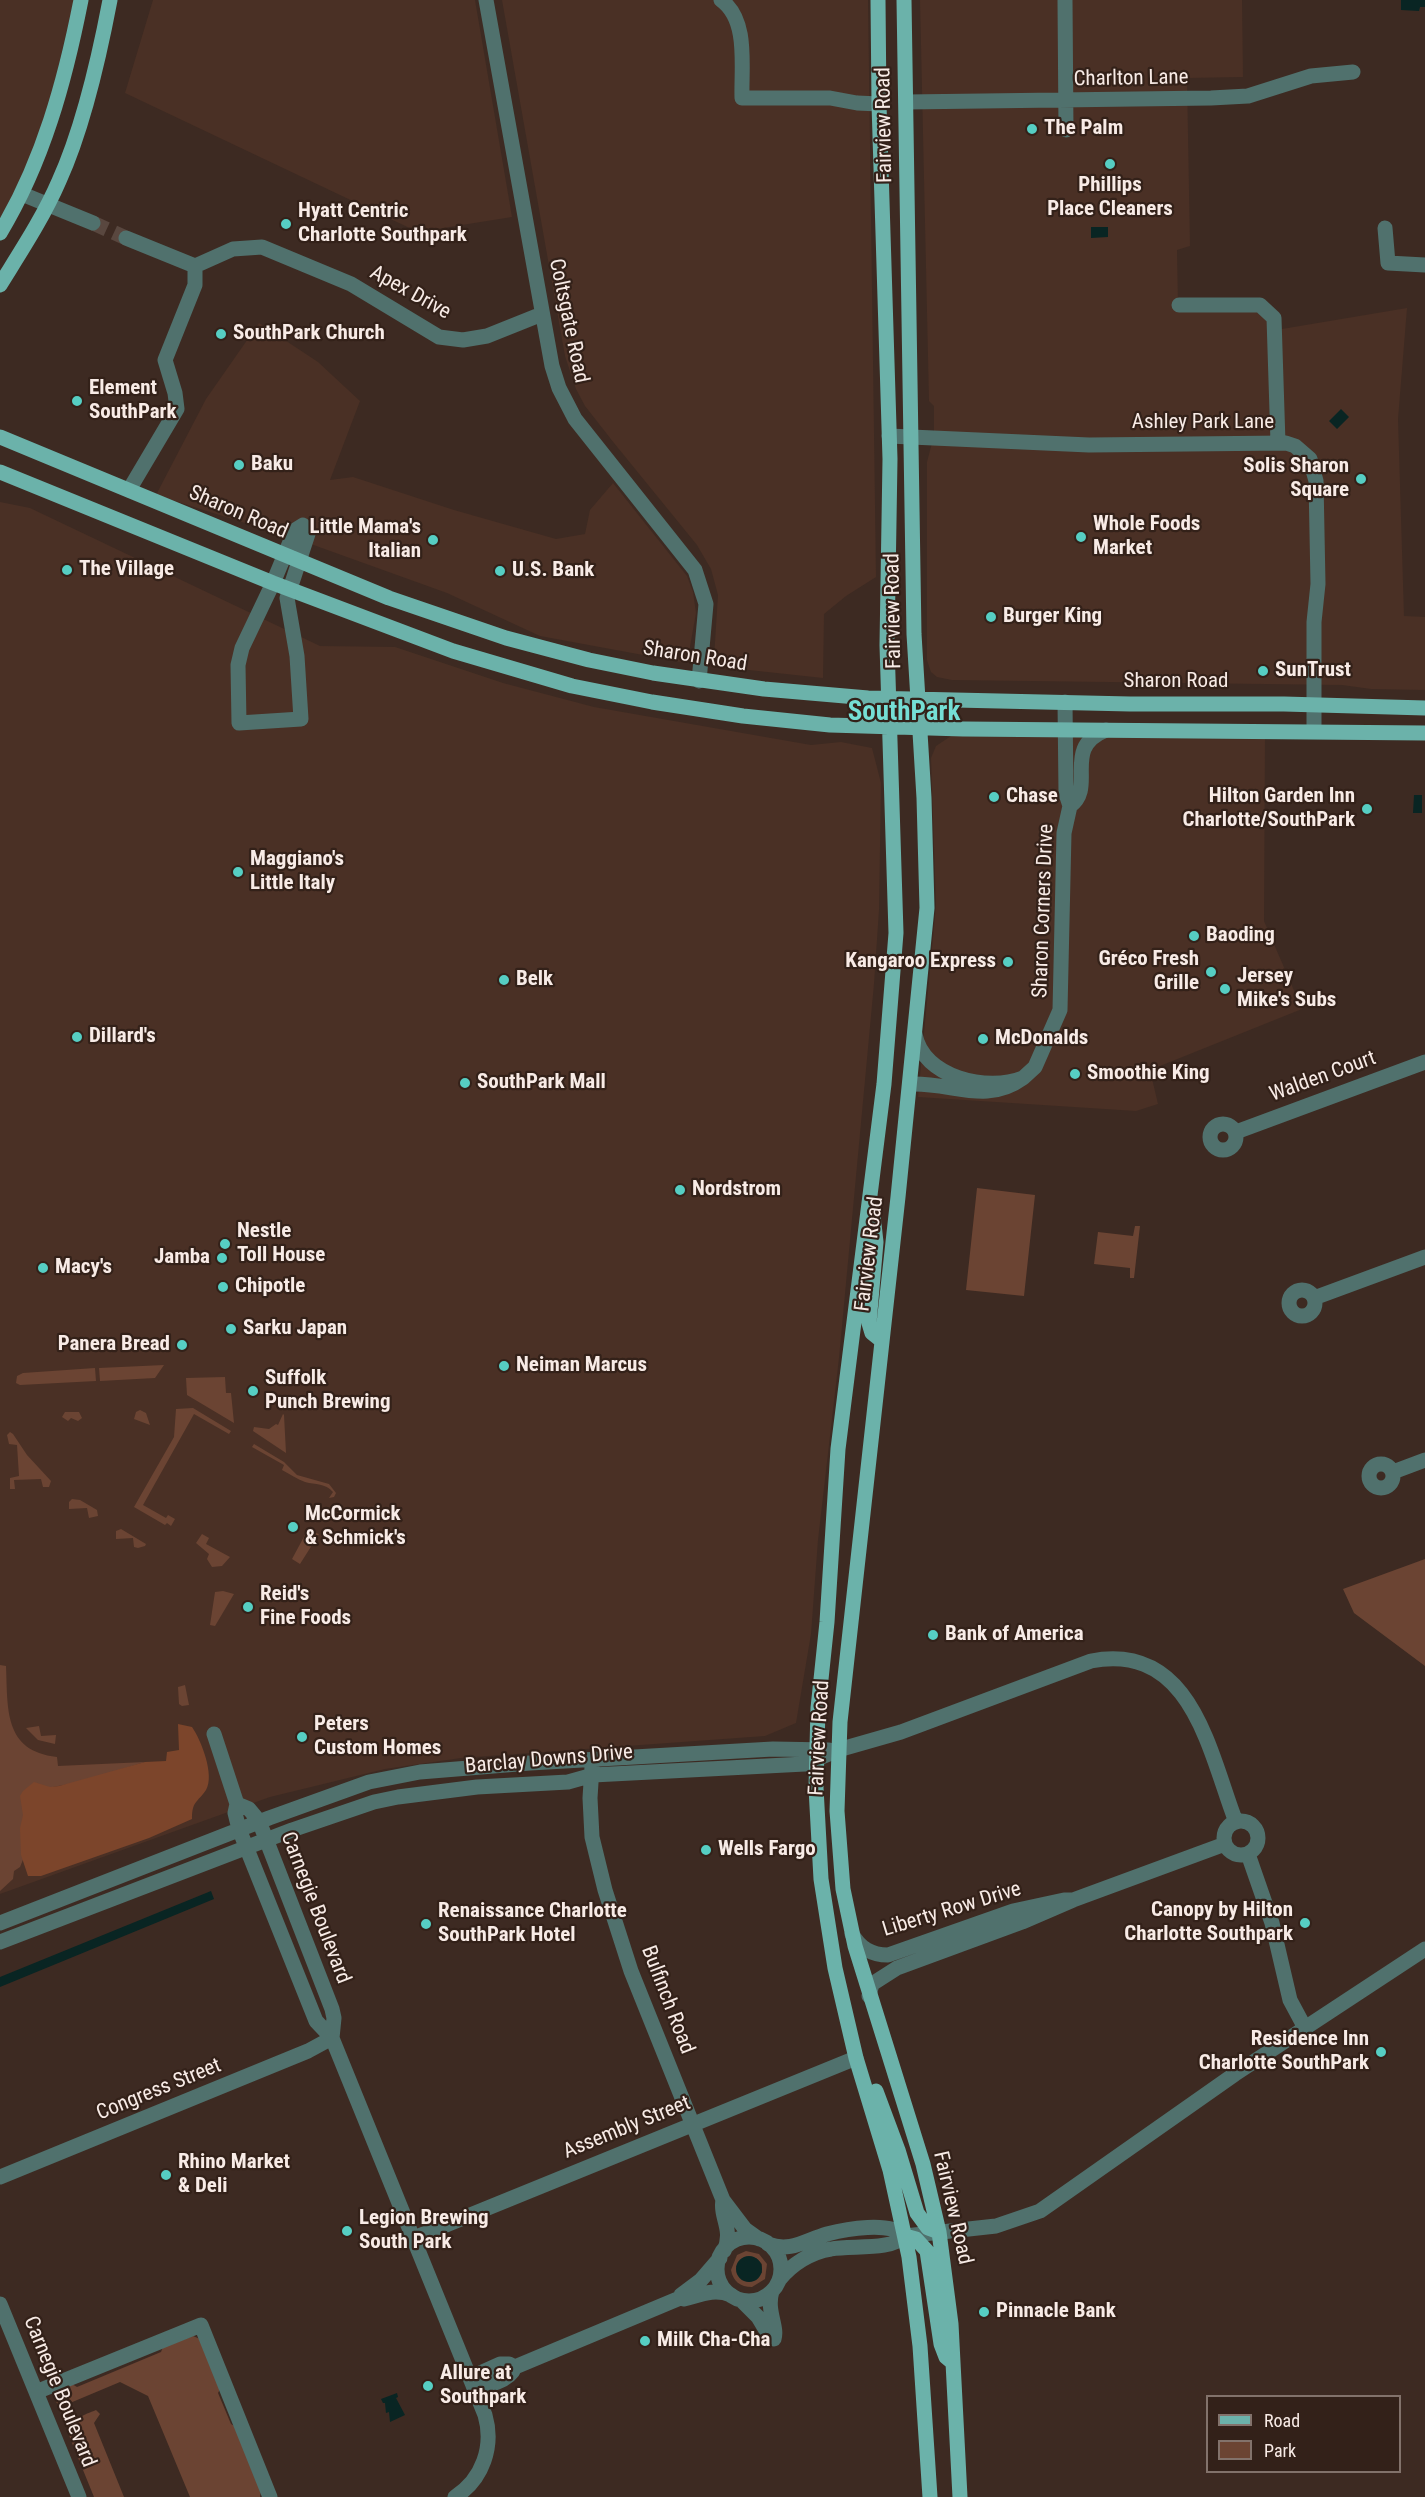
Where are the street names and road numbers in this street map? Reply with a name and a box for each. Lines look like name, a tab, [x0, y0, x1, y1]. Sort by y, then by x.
street label: Charlton Lane	[1073, 65, 1189, 93]
street label: Fairview Road	[871, 67, 899, 183]
street label: Coltsgate Road	[543, 257, 593, 385]
street label: Apex Drive	[365, 261, 455, 325]
street label: Ashley Park Lane	[1132, 410, 1274, 436]
street label: Sharon Road	[185, 481, 291, 545]
street label: Fairview Road	[880, 553, 908, 669]
street label: Sharon Road	[641, 636, 749, 678]
street label: Sharon Road	[1124, 669, 1228, 695]
street label: Sharon Corners Drive	[1028, 823, 1060, 999]
street label: Walden Court	[1266, 1046, 1380, 1108]
street label: Fairview Road	[850, 1195, 890, 1313]
street label: Fairview Road	[804, 1680, 836, 1796]
street label: Barclay Downs Drive	[464, 1740, 634, 1780]
street label: Carnegie Boulevard	[274, 1829, 356, 1987]
street label: Liberty Row Drive	[880, 1877, 1024, 1943]
street label: Bulfinch Road	[635, 1942, 699, 2058]
street label: Congress Street	[93, 2054, 225, 2126]
street label: Assembly Street	[560, 2091, 694, 2165]
street label: Fairview Road	[927, 2149, 977, 2267]
street label: Carnegie Boulevard	[17, 2313, 101, 2471]

